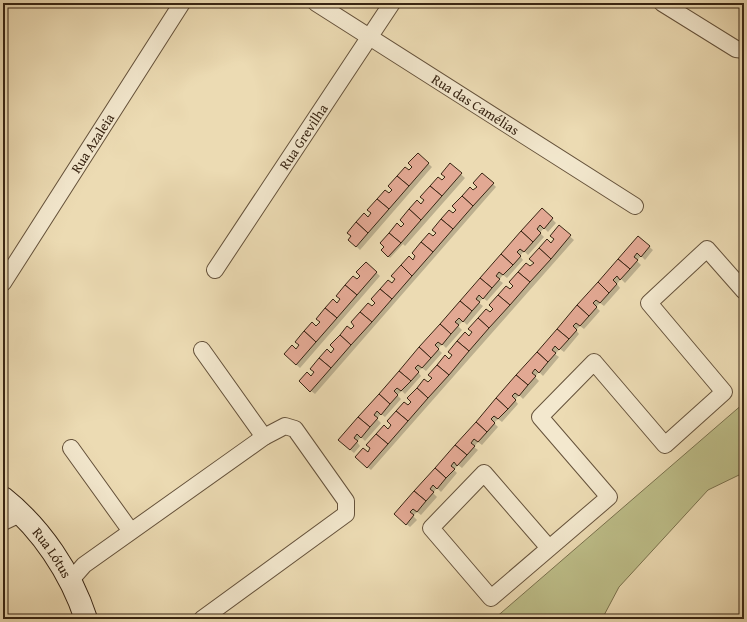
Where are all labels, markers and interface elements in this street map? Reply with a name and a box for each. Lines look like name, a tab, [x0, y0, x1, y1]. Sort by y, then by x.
street label: Rua das Camélias	[428, 69, 523, 140]
street label: Rua Grevilha	[274, 99, 333, 173]
street label: Rua Azaleia	[66, 109, 119, 177]
street label: Rua Lótus	[28, 523, 77, 582]

